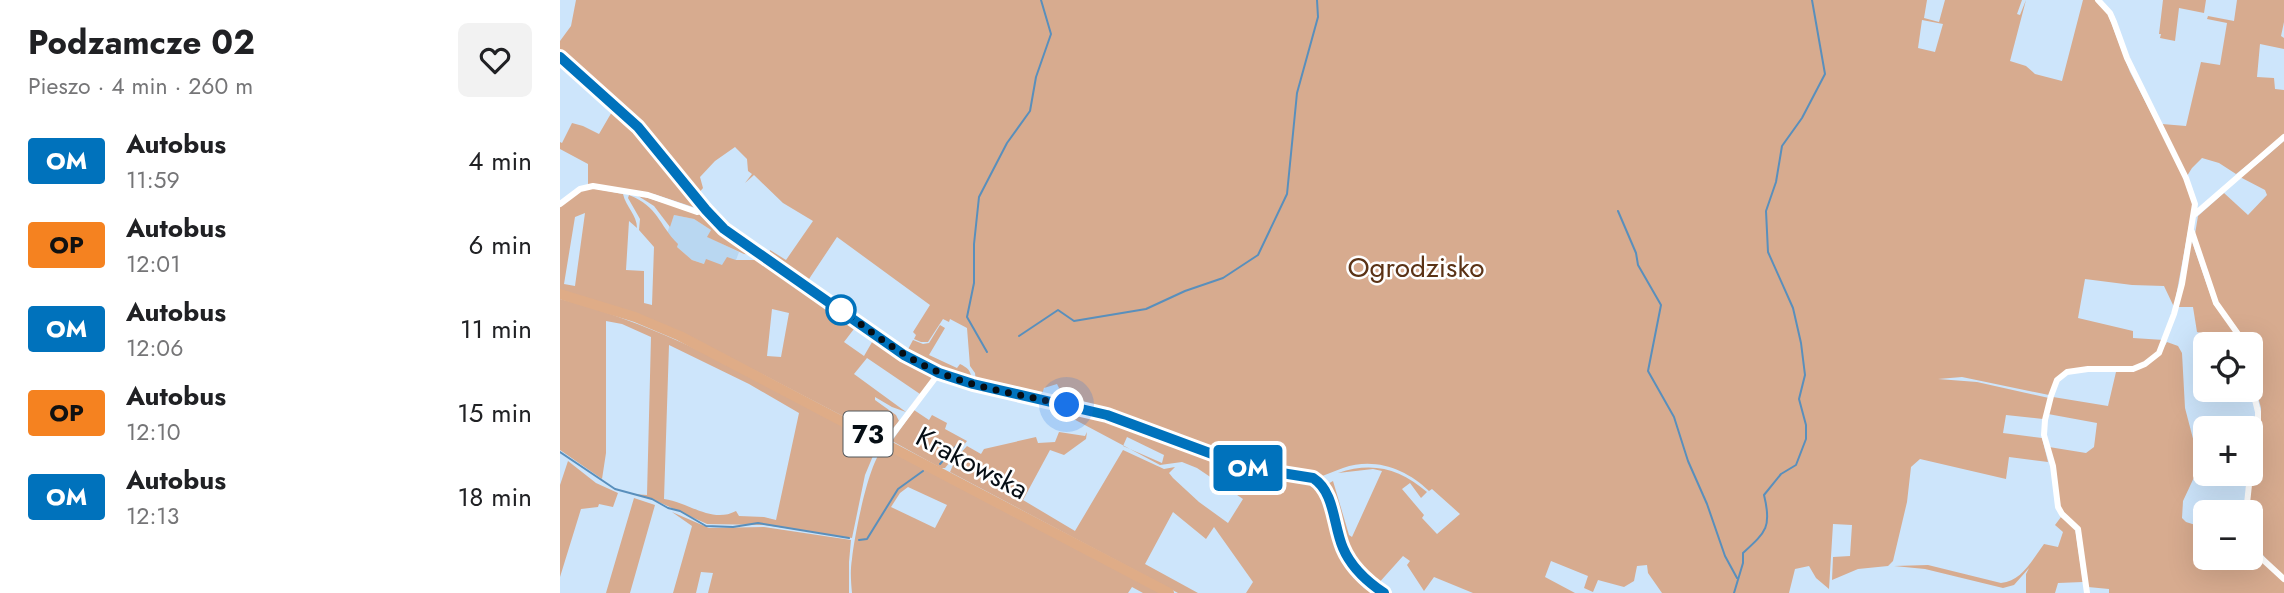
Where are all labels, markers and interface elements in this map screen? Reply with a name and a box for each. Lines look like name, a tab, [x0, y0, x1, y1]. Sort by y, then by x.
text: Podzamcze 02	[28, 19, 255, 66]
button: heart	[458, 23, 532, 97]
text: Pieszo · 4 min · 260 m	[28, 69, 253, 103]
text: Autobus	[126, 125, 226, 163]
text: 4 min	[468, 142, 532, 180]
text: OM	[46, 143, 87, 178]
text: 11:59	[126, 163, 180, 197]
text: Autobus	[126, 209, 226, 247]
text: 6 min	[469, 226, 532, 264]
text: OP	[49, 227, 84, 262]
text: 12:01	[126, 247, 181, 281]
park label: Ogrodzisko	[1347, 247, 1485, 288]
text: Autobus	[126, 293, 226, 331]
unlabelled marker	[826, 295, 856, 325]
text: 11 min	[460, 310, 532, 348]
text: OM	[46, 311, 87, 346]
text: 12:06	[126, 331, 183, 365]
map controls	[2193, 332, 2263, 570]
button: locate	[2193, 332, 2263, 402]
text: Autobus	[126, 377, 226, 415]
your location	[1049, 387, 1084, 422]
text: 15 min	[457, 394, 532, 432]
text: OP	[49, 395, 84, 430]
road number: 73	[844, 412, 892, 456]
text: 12:10	[126, 415, 181, 449]
street label: Krakowska	[909, 416, 1035, 510]
button: +	[2193, 416, 2263, 486]
line badge: OM	[1216, 445, 1280, 491]
text: OM	[1227, 450, 1269, 485]
text: Autobus	[126, 461, 226, 499]
text: 18 min	[458, 478, 532, 516]
text: OM	[46, 479, 87, 514]
text: 12:13	[126, 499, 179, 533]
button: −	[2193, 500, 2263, 570]

